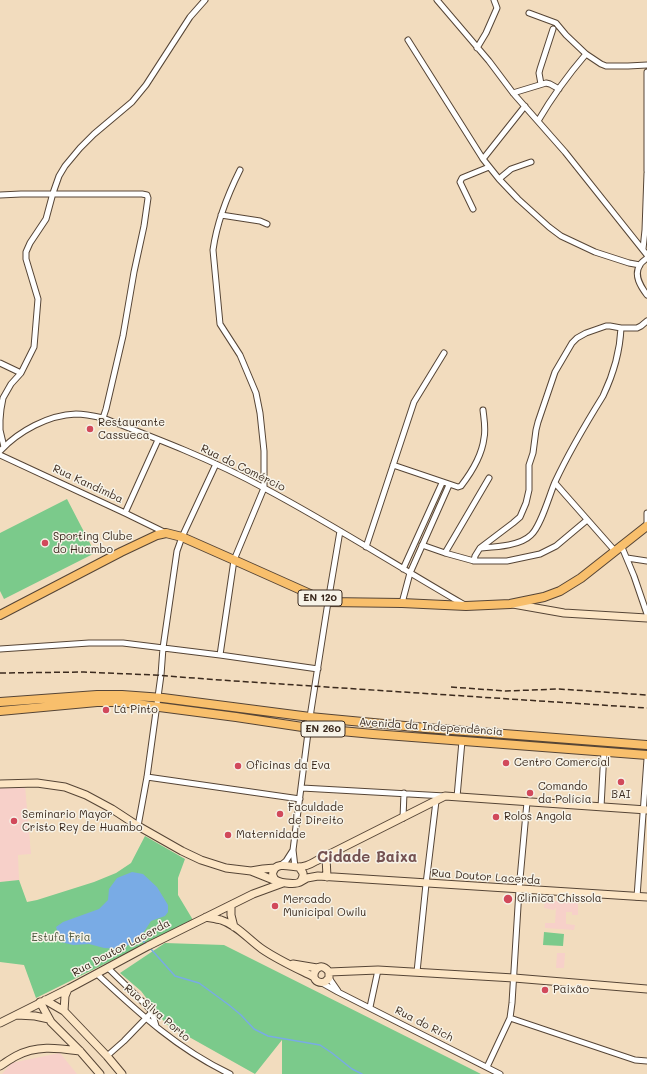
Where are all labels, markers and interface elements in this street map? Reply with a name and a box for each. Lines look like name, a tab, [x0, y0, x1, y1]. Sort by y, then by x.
place label: Restaurante Cassueca	[98, 416, 165, 442]
marker: Restaurante Cassueca	[85, 424, 95, 434]
street label: Rua do Comércio	[199, 442, 287, 494]
street label: Rua Kandimba	[51, 462, 125, 506]
place label: Sporting Clube do Huambo	[53, 530, 133, 556]
marker: Sporting Clube do Huambo	[40, 538, 50, 548]
road number: EN 120	[298, 590, 342, 606]
place label: Lá Pinto	[114, 703, 158, 717]
marker: Lá Pinto	[101, 705, 111, 715]
street label: Avenida da Independência	[359, 715, 503, 739]
road number: EN 260	[301, 721, 345, 737]
place label: Centro Comercial	[514, 756, 610, 770]
marker: Centro Comercial	[501, 758, 511, 768]
place label: Oficinas da Eva	[246, 759, 330, 773]
marker: Oficinas da Eva	[233, 761, 243, 771]
marker: BAI	[616, 777, 626, 787]
place label: Comando da Polícia	[538, 780, 591, 806]
marker: Comando da Polícia	[525, 788, 535, 798]
place label: BAI	[611, 788, 631, 802]
place label: Faculdade de Direito	[288, 801, 344, 827]
place label: Seminario Mayor Cristo Rey de Huambo	[22, 808, 142, 834]
marker: Faculdade de Direito	[275, 809, 285, 819]
place label: Rolos Angola	[504, 810, 572, 824]
marker: Rolos Angola	[491, 812, 501, 822]
marker: Seminario Mayor Cristo Rey de Huambo	[9, 816, 19, 826]
place label: Maternidade	[236, 828, 306, 842]
marker: Maternidade	[223, 830, 233, 840]
district label: Cidade Baixa	[317, 848, 417, 866]
street label: Rua Doutor Lacerda	[431, 867, 541, 887]
place label: Clínica Chissola	[517, 892, 602, 906]
place label: Mercado Municipal Owilu	[283, 893, 366, 919]
marker: Clínica Chissola	[502, 893, 514, 905]
marker: Mercado Municipal Owilu	[270, 901, 280, 911]
street label: Rua Doutor Lacerda	[70, 917, 172, 979]
park label: Estufa Fria	[31, 931, 91, 945]
street label: Rua Silva Porto	[121, 982, 193, 1044]
place label: Paixão	[553, 983, 589, 997]
marker: Paixão	[540, 985, 550, 995]
street label: Rua do Rich	[393, 1004, 455, 1044]

